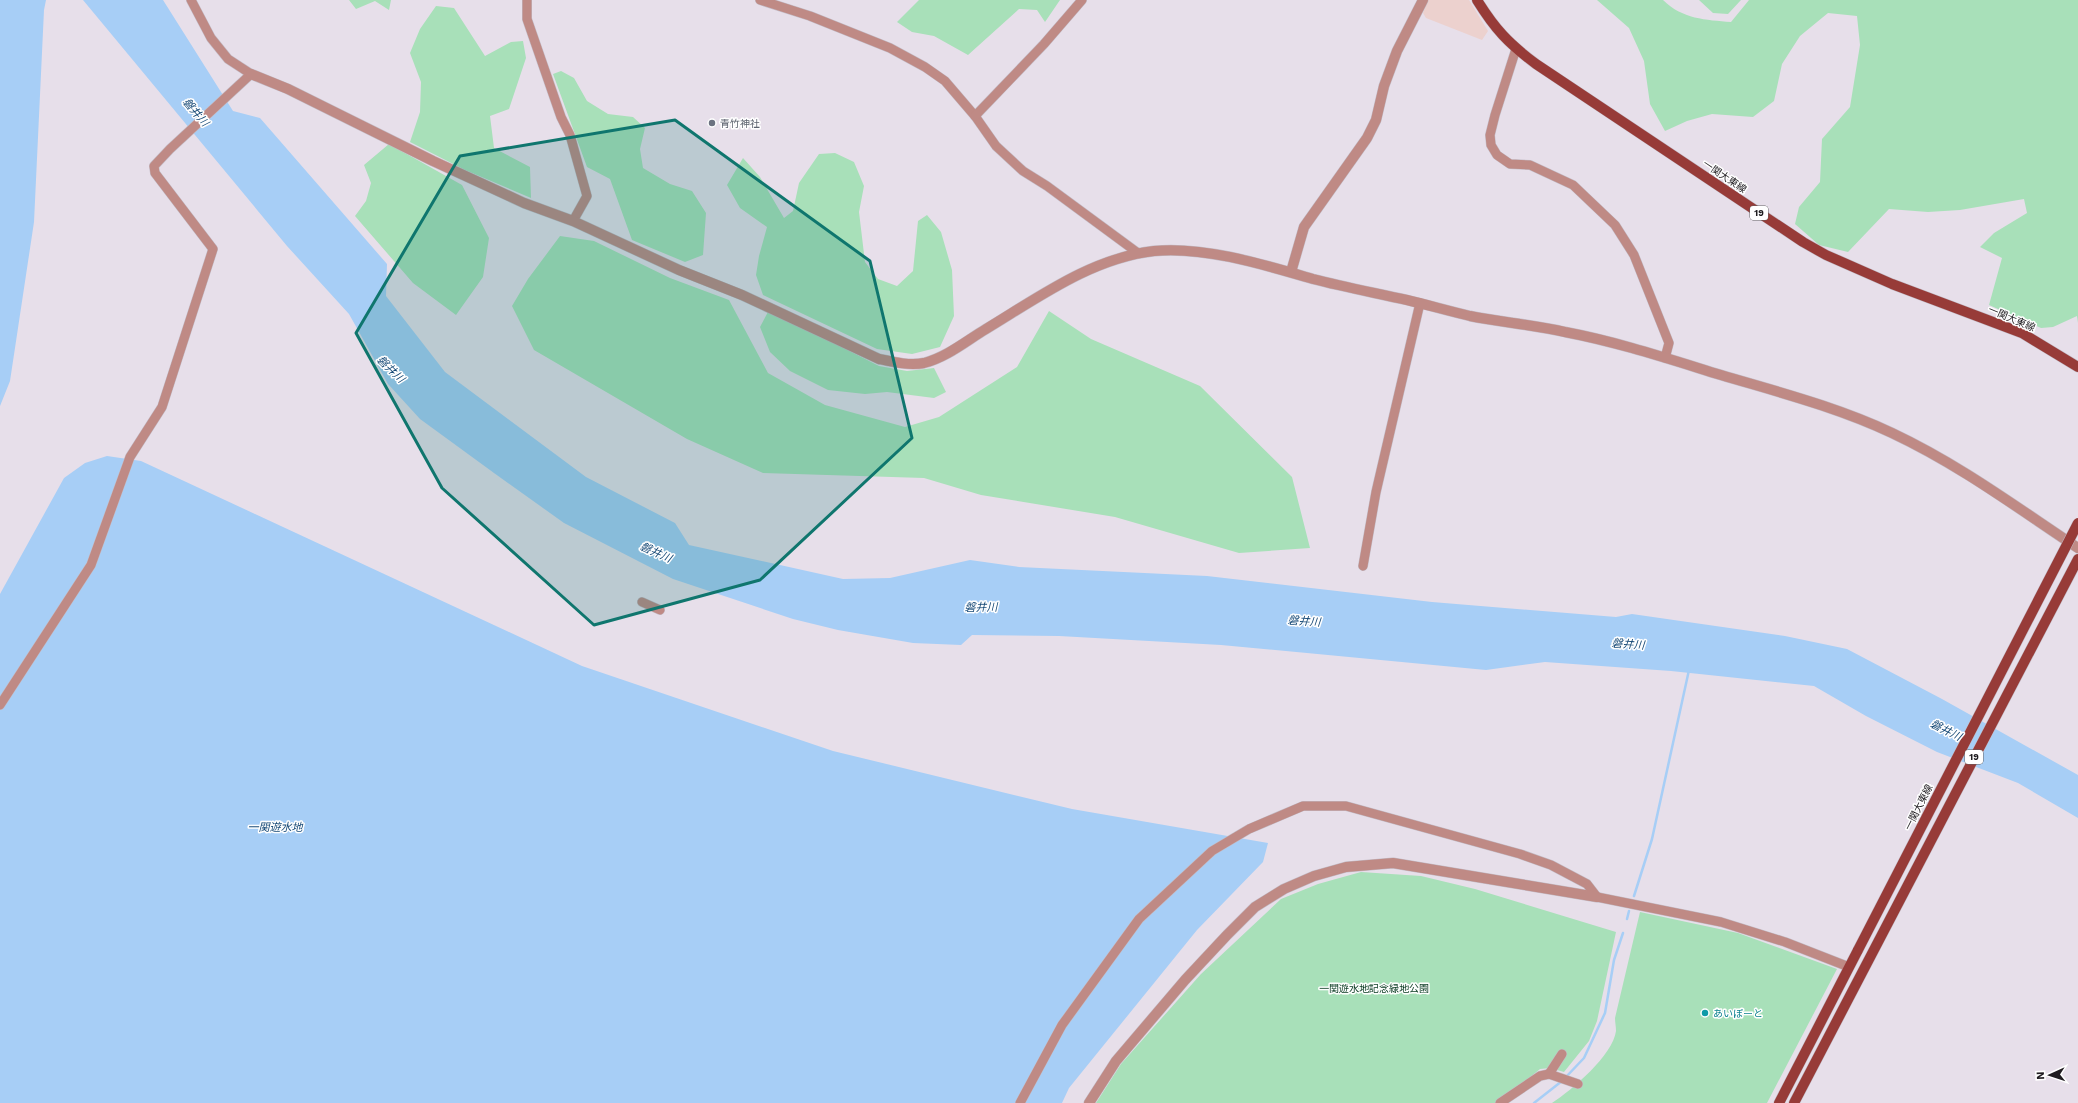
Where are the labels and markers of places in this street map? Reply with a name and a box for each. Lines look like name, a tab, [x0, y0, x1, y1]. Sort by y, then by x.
marker: 青竹神社	[707, 118, 717, 128]
place label: 青竹神社	[720, 118, 760, 129]
marker: あいぽーと	[1700, 1008, 1710, 1018]
place label: あいぽーと	[1713, 1008, 1763, 1019]

